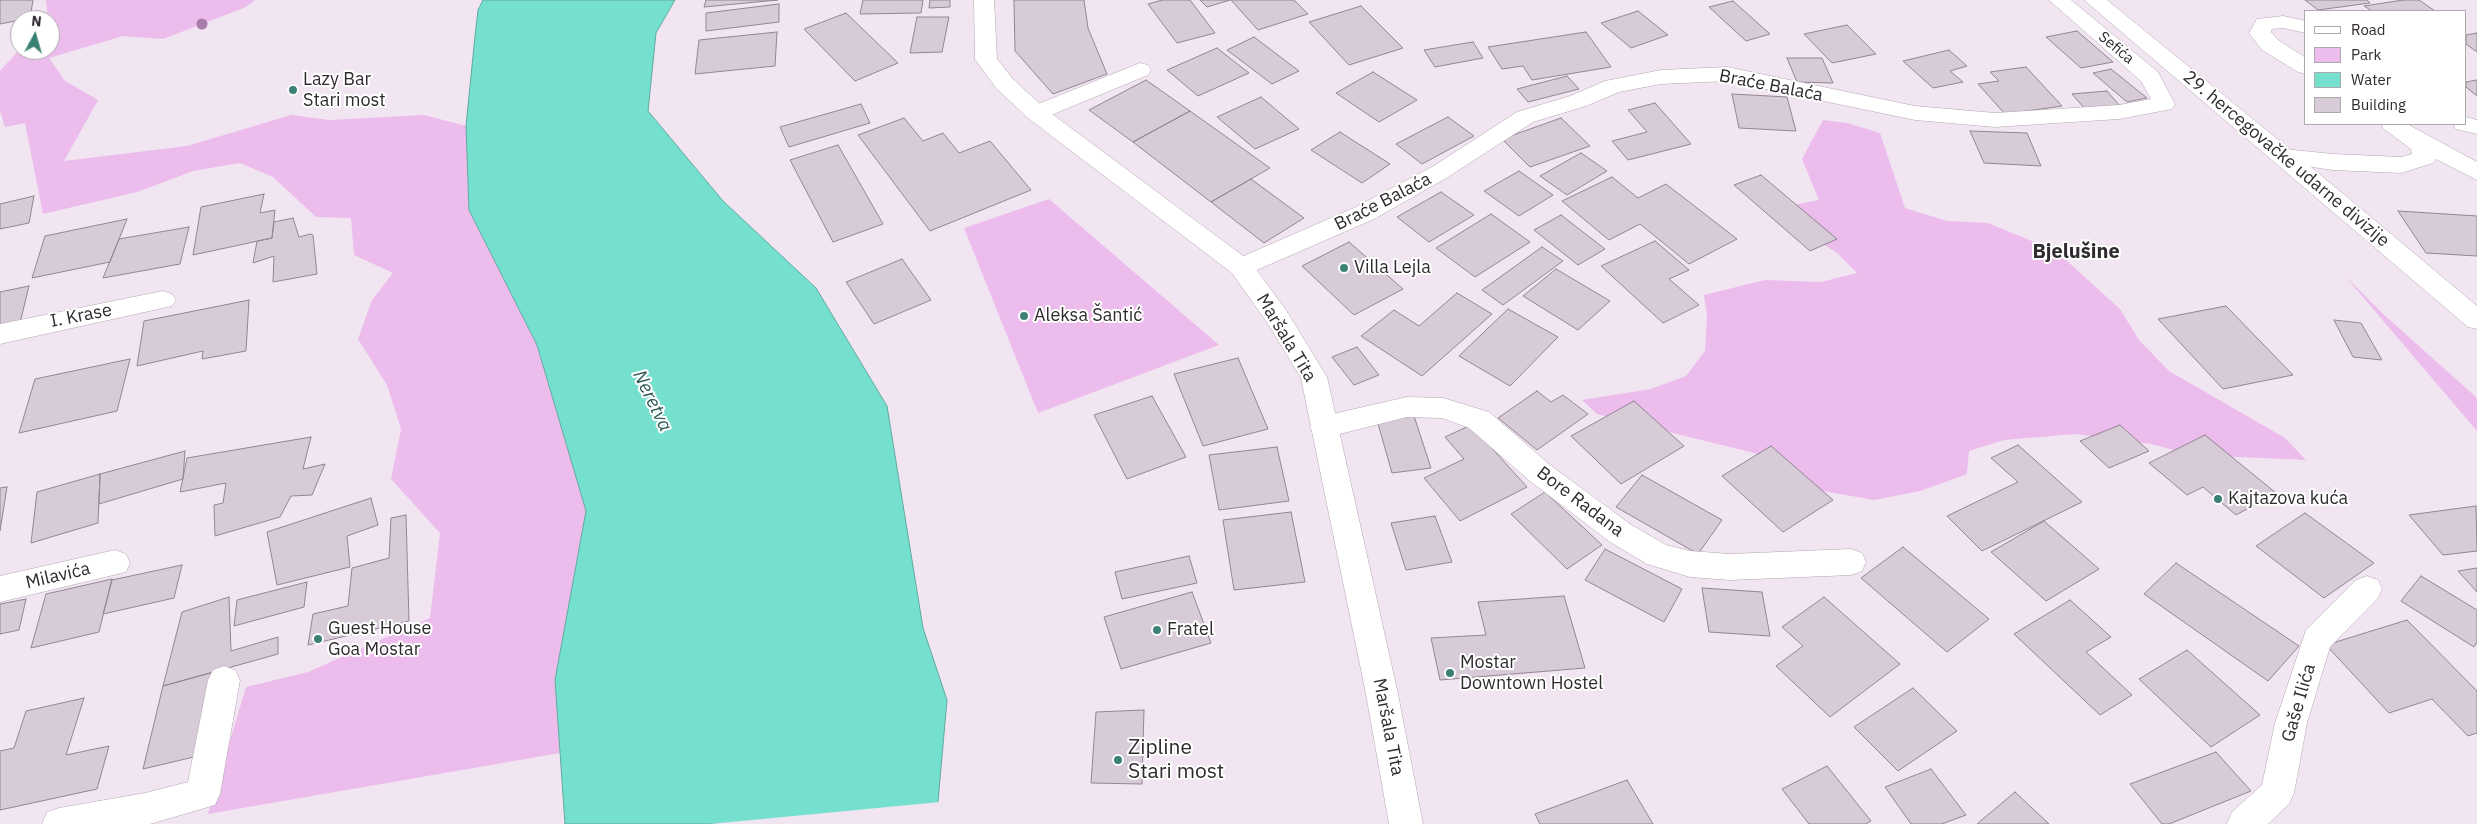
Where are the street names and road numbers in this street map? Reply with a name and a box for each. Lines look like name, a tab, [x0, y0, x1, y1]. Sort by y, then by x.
street label: Sefića	[2095, 28, 2137, 68]
street label: Braće Balaća	[1717, 65, 1825, 107]
street label: 29. hercegovačke udarne divizije	[2178, 66, 2394, 252]
street label: Braće Balaća	[1331, 168, 1435, 236]
street label: Maršala Tita	[1251, 290, 1321, 386]
street label: I. Krase	[48, 299, 114, 333]
street label: Bore Radana	[1532, 462, 1628, 542]
street label: Milavića	[24, 558, 92, 594]
street label: Gaše Ilića	[2278, 661, 2320, 745]
street label: Maršala Tita	[1368, 676, 1408, 778]

